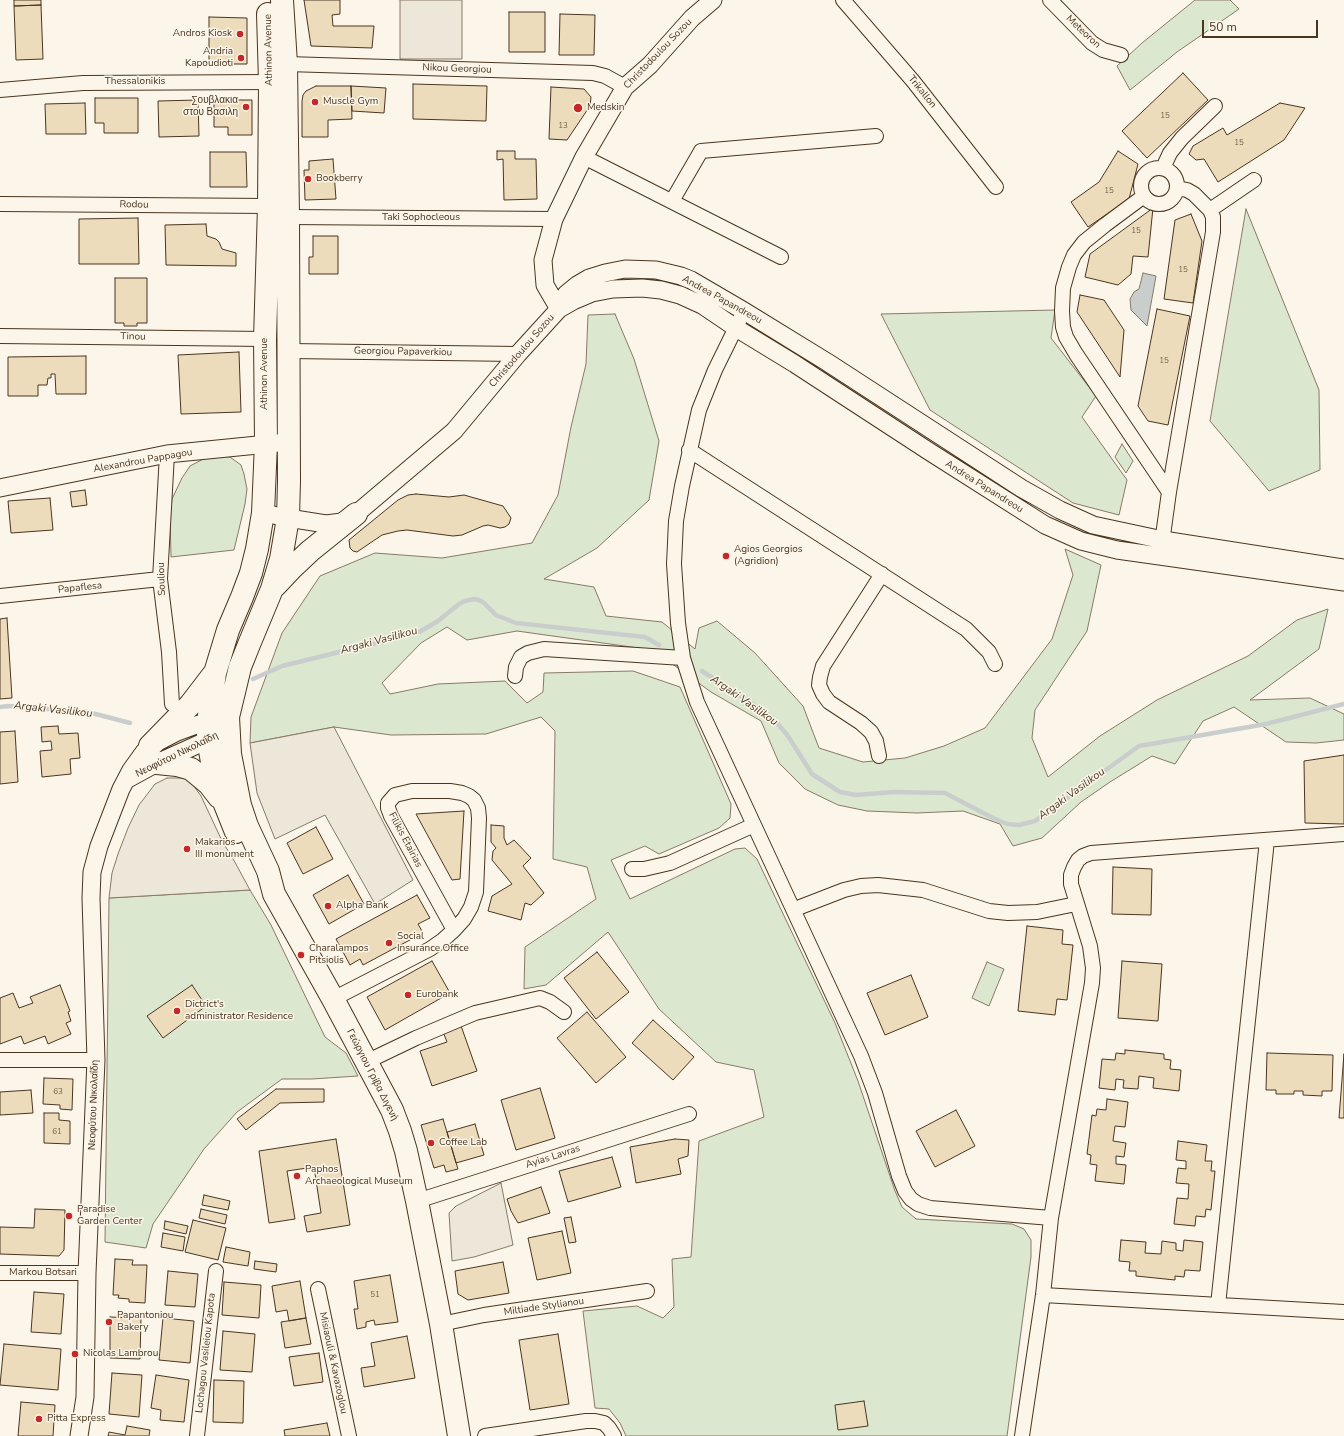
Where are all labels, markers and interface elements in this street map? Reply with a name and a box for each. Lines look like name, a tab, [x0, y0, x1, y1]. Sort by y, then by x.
scale bar	[1204, 12, 1320, 38]
street label: Meteoron	[1063, 13, 1103, 51]
street label: Athinon Avenue	[262, 14, 276, 86]
street label: Christodoulou Sozou	[621, 16, 695, 92]
text: 50 m	[1209, 19, 1237, 35]
place label: Andros Kiosk	[173, 28, 232, 40]
marker: Andros Kiosk	[235, 29, 245, 39]
place label: Andria Kapoudioti	[185, 46, 233, 70]
marker: Andria Kapoudioti	[236, 53, 246, 63]
street label: Nikou Georgiou	[422, 62, 492, 76]
street label: Trikallon	[905, 73, 939, 111]
street label: Thessalonikis	[105, 76, 165, 88]
place label: Σουβλακια στου Βασιλη	[183, 95, 238, 118]
place label: Muscle Gym	[323, 96, 378, 108]
marker: Muscle Gym	[310, 97, 320, 107]
marker: Σουβλακια στου Βασιλη	[241, 102, 251, 112]
marker: Medskin	[572, 102, 584, 114]
place label: Medskin	[587, 102, 625, 114]
house number: 15	[1160, 111, 1170, 121]
house number: 13	[558, 121, 568, 131]
house number: 15	[1234, 138, 1244, 148]
place label: Bookberry	[316, 173, 363, 185]
marker: Bookberry	[303, 174, 313, 184]
house number: 15	[1104, 186, 1114, 196]
street label: Rodou	[119, 199, 149, 211]
street label: Taki Sophocleous	[382, 212, 460, 224]
house number: 15	[1131, 226, 1141, 236]
house number: 15	[1178, 265, 1188, 275]
street label: Andrea Papandreou	[680, 273, 764, 327]
street label: Christodoulou Sozou	[487, 312, 557, 390]
street label: Tinou	[120, 331, 146, 343]
street label: Athinon Avenue	[259, 338, 271, 410]
street label: Georgiou Papaverkiou	[354, 345, 452, 359]
house number: 15	[1159, 356, 1169, 366]
street label: Alexandrou Pappagou	[93, 446, 193, 476]
street label: Andrea Papandreou	[943, 458, 1025, 516]
place label: Agios Georgios (Agridion)	[734, 544, 803, 568]
marker: Agios Georgios (Agridion)	[721, 551, 731, 561]
street label: Souliou	[155, 562, 169, 596]
street label: Papaflesa	[57, 580, 103, 596]
water label: Argaki Vasilikou	[339, 624, 419, 658]
water label: Argaki Vasilikou	[708, 673, 780, 729]
water label: Argaki Vasilikou	[13, 699, 93, 721]
street label: Νεοφύτου Νικολαΐδη	[134, 730, 220, 780]
water label: Argaki Vasilikou	[1036, 765, 1108, 823]
street label: Filikis Etairias	[385, 810, 425, 870]
place label: Makarios III monument	[195, 837, 254, 860]
marker: Makarios III monument	[182, 844, 192, 854]
place label: Alpha Bank	[336, 900, 388, 912]
marker: Alpha Bank	[323, 901, 333, 911]
place label: Social Insurance Office	[397, 931, 469, 954]
marker: Social Insurance Office	[384, 938, 394, 948]
place label: Charalampos Pitsiolis	[309, 943, 369, 966]
marker: Charalampos Pitsiolis	[296, 950, 306, 960]
place label: Eurobank	[416, 989, 458, 1001]
marker: Eurobank	[403, 990, 413, 1000]
place label: Dictrict's administrator Residence	[185, 999, 293, 1022]
marker: Dictrict's administrator Residence	[172, 1006, 182, 1016]
street label: Γεώργιου Γρίβα Διγενή	[344, 1027, 400, 1123]
street label: Νεοφύτου Νικολαΐδη	[86, 1060, 102, 1150]
house number: 63	[53, 1087, 63, 1097]
house number: 61	[52, 1127, 62, 1137]
place label: Coffee Lab	[439, 1137, 487, 1149]
marker: Coffee Lab	[426, 1138, 436, 1148]
street label: Ayias Lavras	[524, 1143, 582, 1171]
place label: Paphos Archaeological Museum	[305, 1164, 413, 1188]
marker: Paphos Archaeological Museum	[292, 1171, 302, 1181]
place label: Paradise Garden Center	[77, 1204, 142, 1228]
marker: Paradise Garden Center	[64, 1211, 74, 1221]
street label: Markou Botsari	[9, 1267, 77, 1279]
house number: 51	[370, 1290, 380, 1300]
street label: Lochagou Vasileiou Kapota	[194, 1292, 218, 1414]
street label: Miltiade Stylianou	[503, 1295, 585, 1319]
place label: Papantoniou Bakery	[117, 1310, 173, 1334]
street label: Misiaouli & Kavazoglou	[316, 1311, 350, 1415]
marker: Papantoniou Bakery	[104, 1317, 114, 1327]
place label: Nicolas Lambrou	[83, 1348, 158, 1360]
marker: Nicolas Lambrou	[70, 1349, 80, 1359]
place label: Pitta Express	[47, 1413, 106, 1425]
marker: Pitta Express	[34, 1414, 44, 1424]

